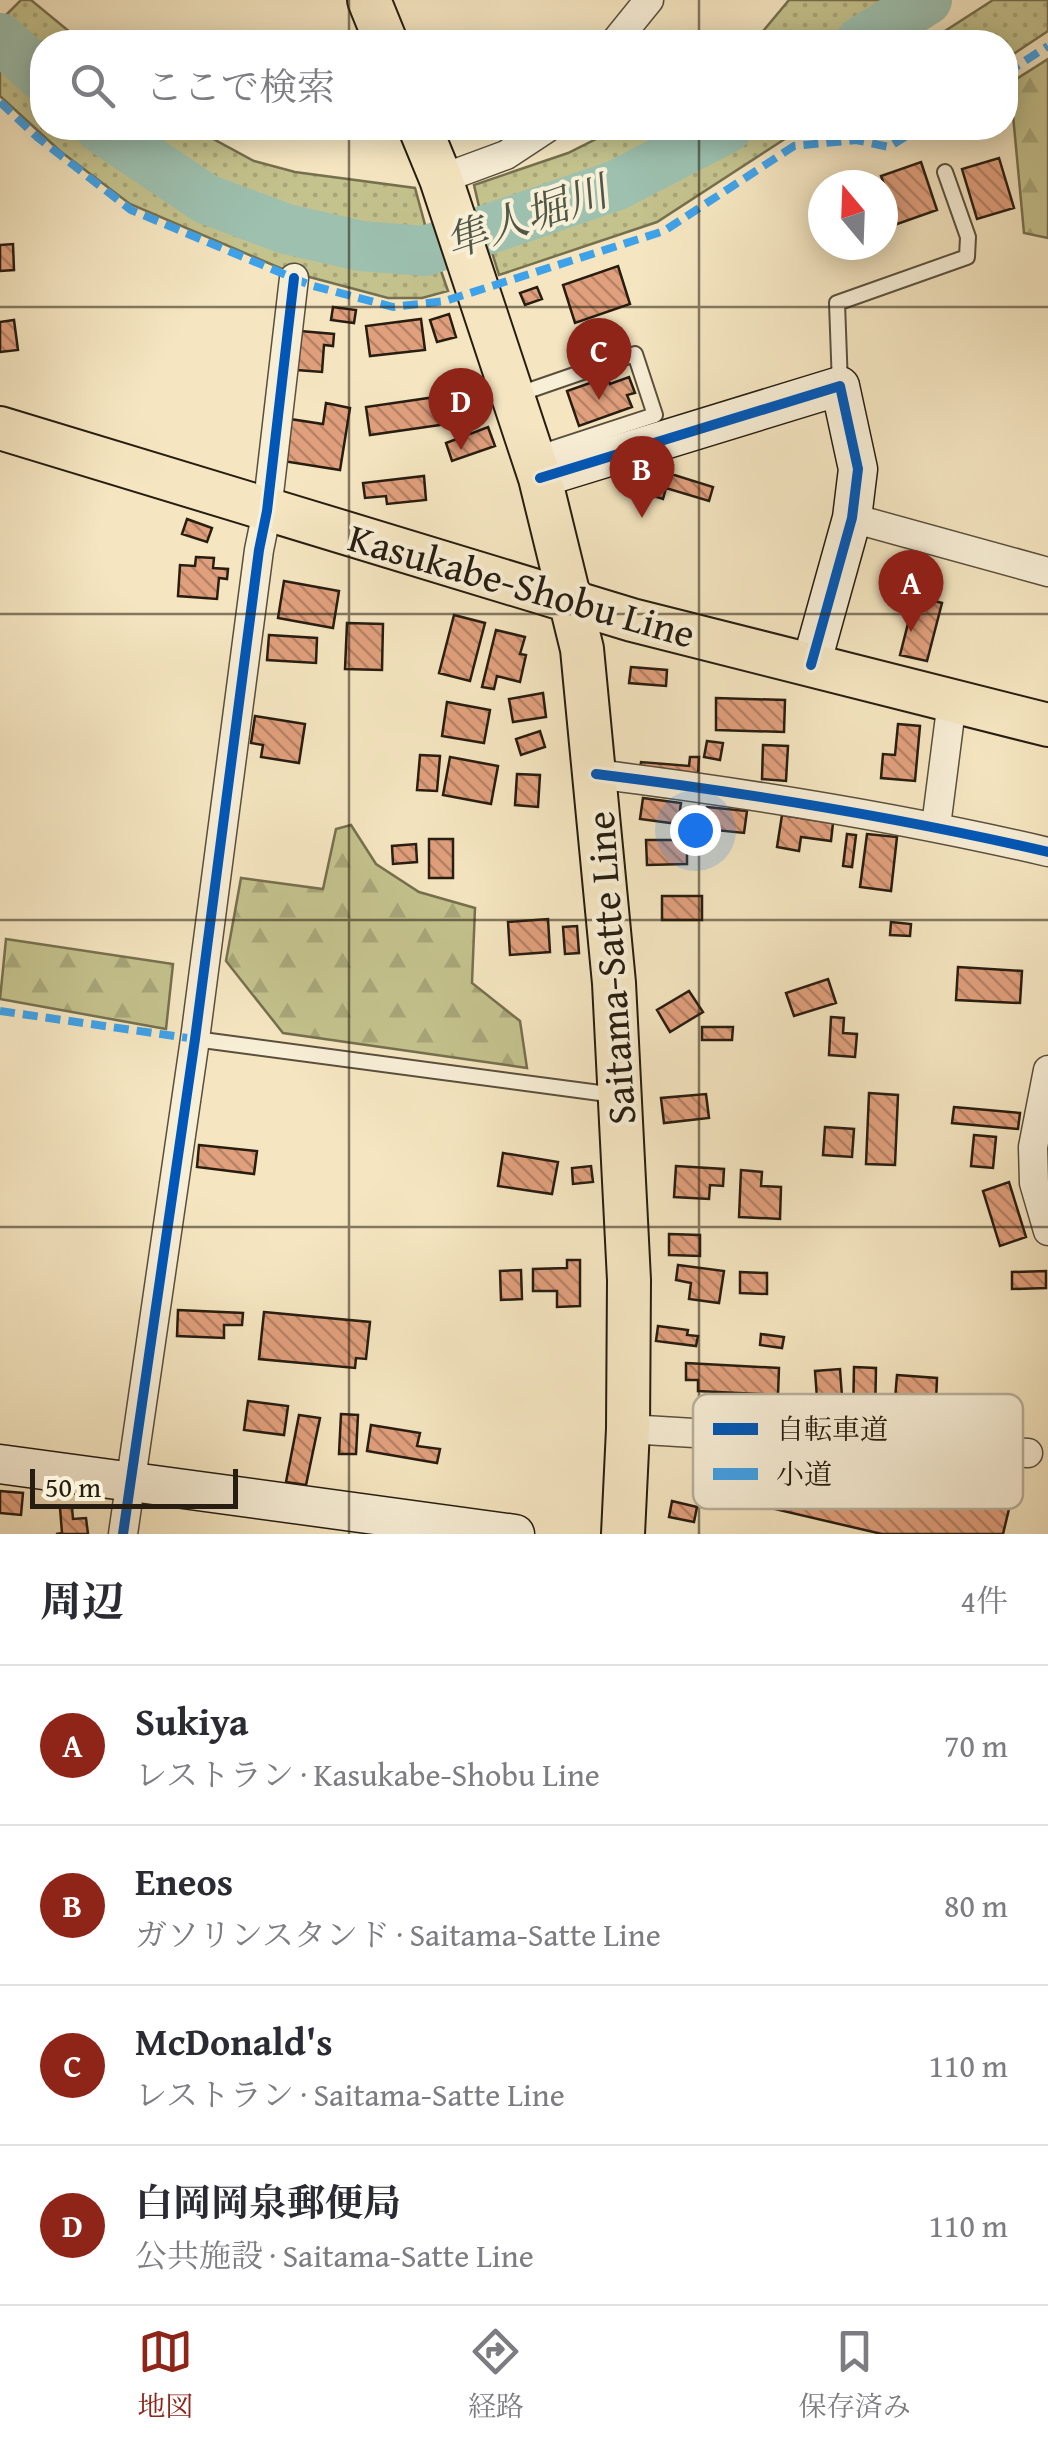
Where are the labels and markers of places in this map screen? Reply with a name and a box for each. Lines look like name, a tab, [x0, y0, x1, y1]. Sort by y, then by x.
pin: C	[566, 318, 632, 400]
pin: D	[428, 368, 494, 450]
pin: B	[610, 436, 674, 518]
pin: A	[878, 550, 944, 632]

